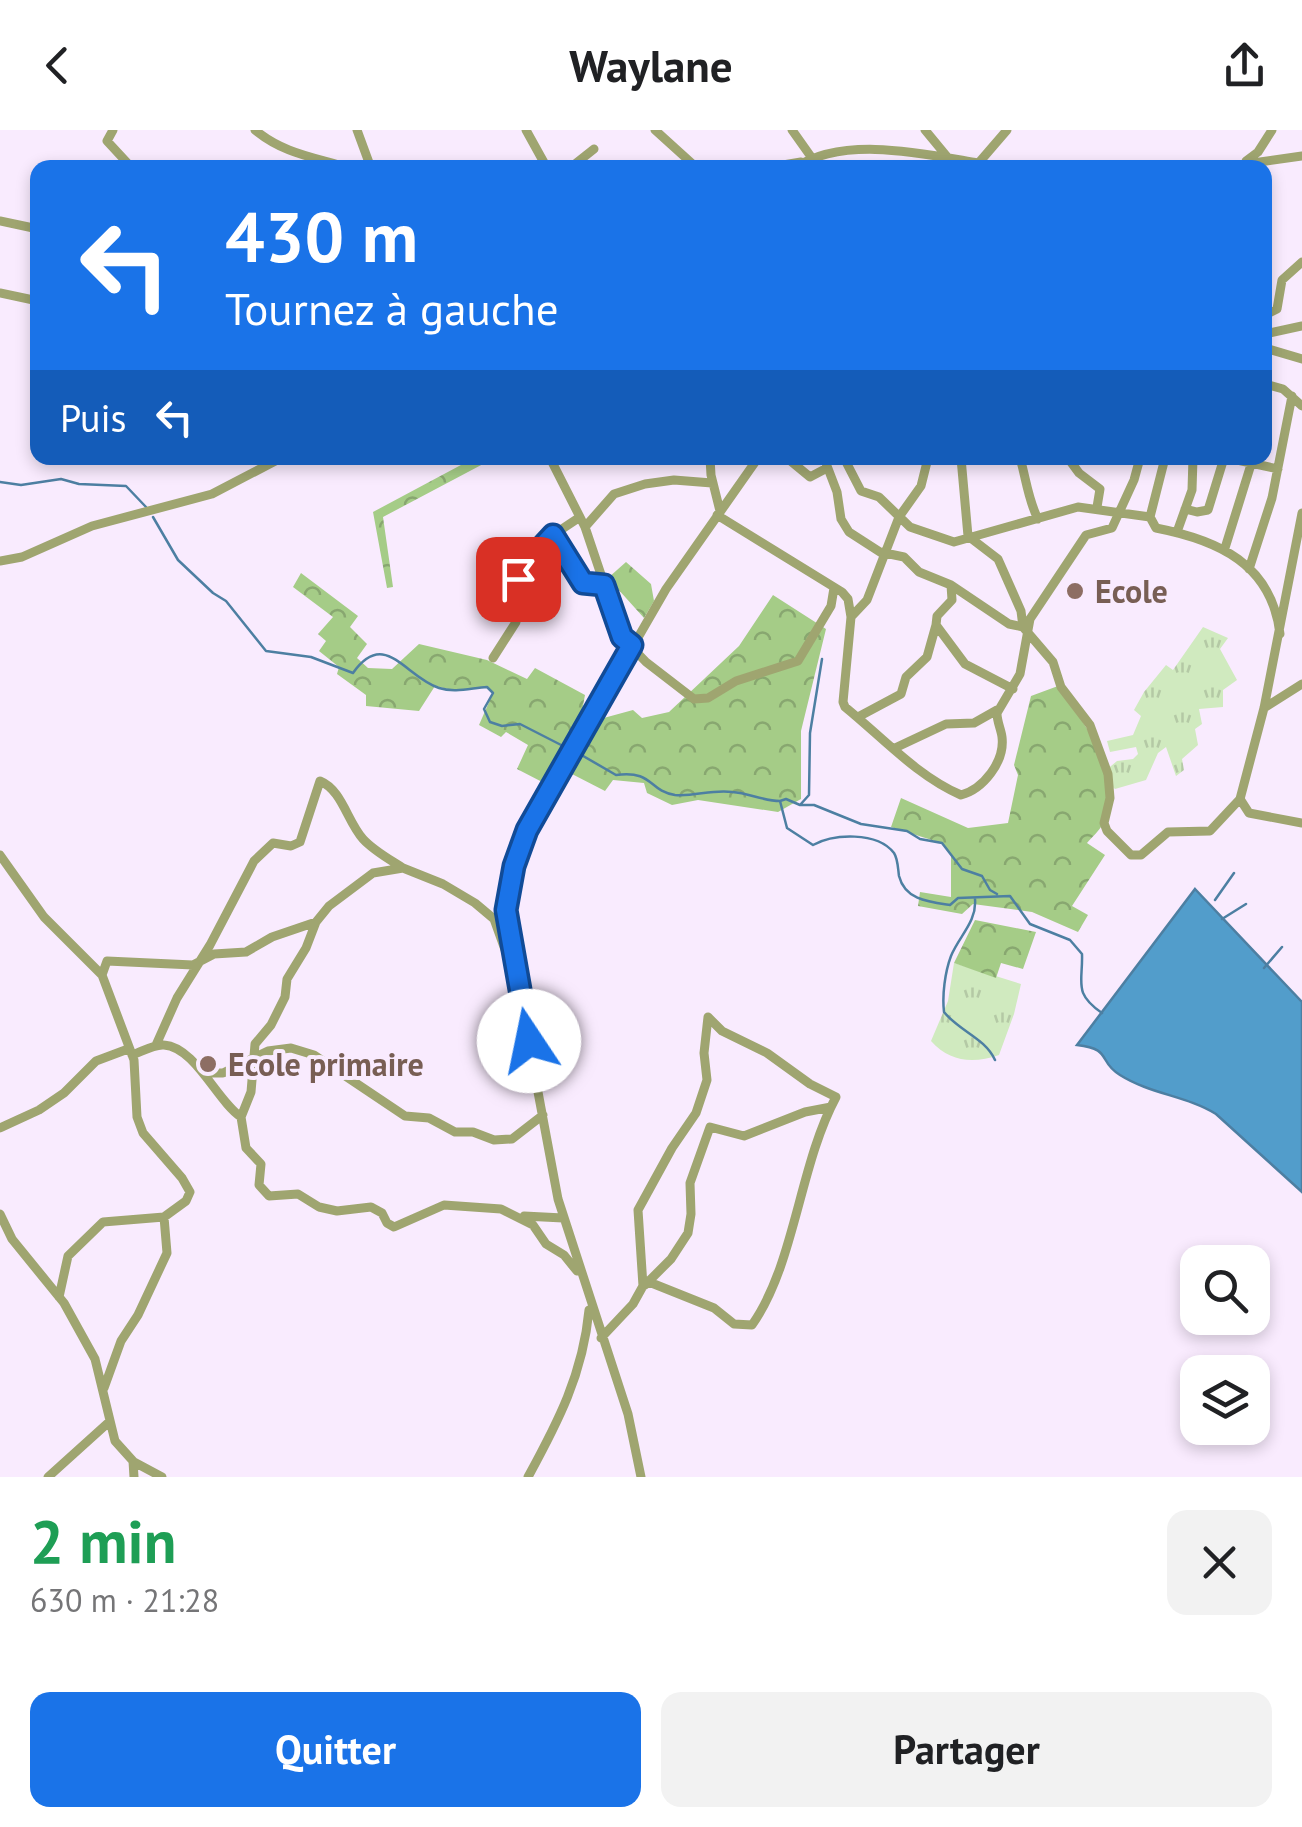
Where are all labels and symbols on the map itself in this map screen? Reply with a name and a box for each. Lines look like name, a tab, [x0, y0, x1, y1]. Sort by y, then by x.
pin	[476, 537, 561, 622]
place label: Ecole	[1095, 570, 1168, 612]
marker: Ecole	[1064, 580, 1086, 602]
position arrow	[477, 989, 581, 1093]
place label: Ecole primaire	[228, 1043, 424, 1085]
marker: Ecole primaire	[197, 1053, 219, 1075]

